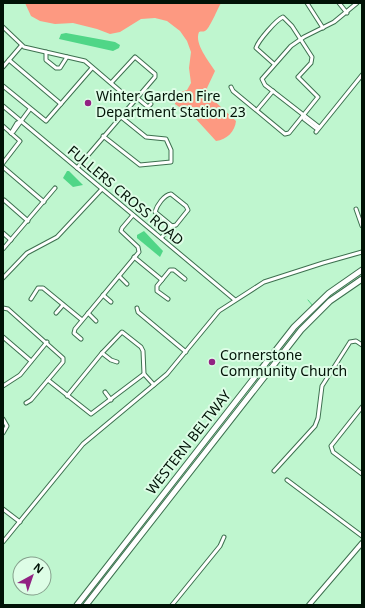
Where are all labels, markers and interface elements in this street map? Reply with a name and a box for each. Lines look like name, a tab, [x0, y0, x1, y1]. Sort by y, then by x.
place label: Winter Garden Fire Department Station 23	[96, 86, 246, 121]
marker: Winter Garden Fire Department Station 23	[83, 98, 93, 108]
street label: FULLERS CROSS ROAD	[64, 141, 188, 249]
place label: Cornerstone Community Church	[220, 345, 347, 380]
marker: Cornerstone Community Church	[207, 357, 217, 367]
street label: WESTERN BELTWAY	[141, 386, 235, 498]
north arrow	[12, 556, 52, 596]
text: N	[30, 559, 47, 577]

